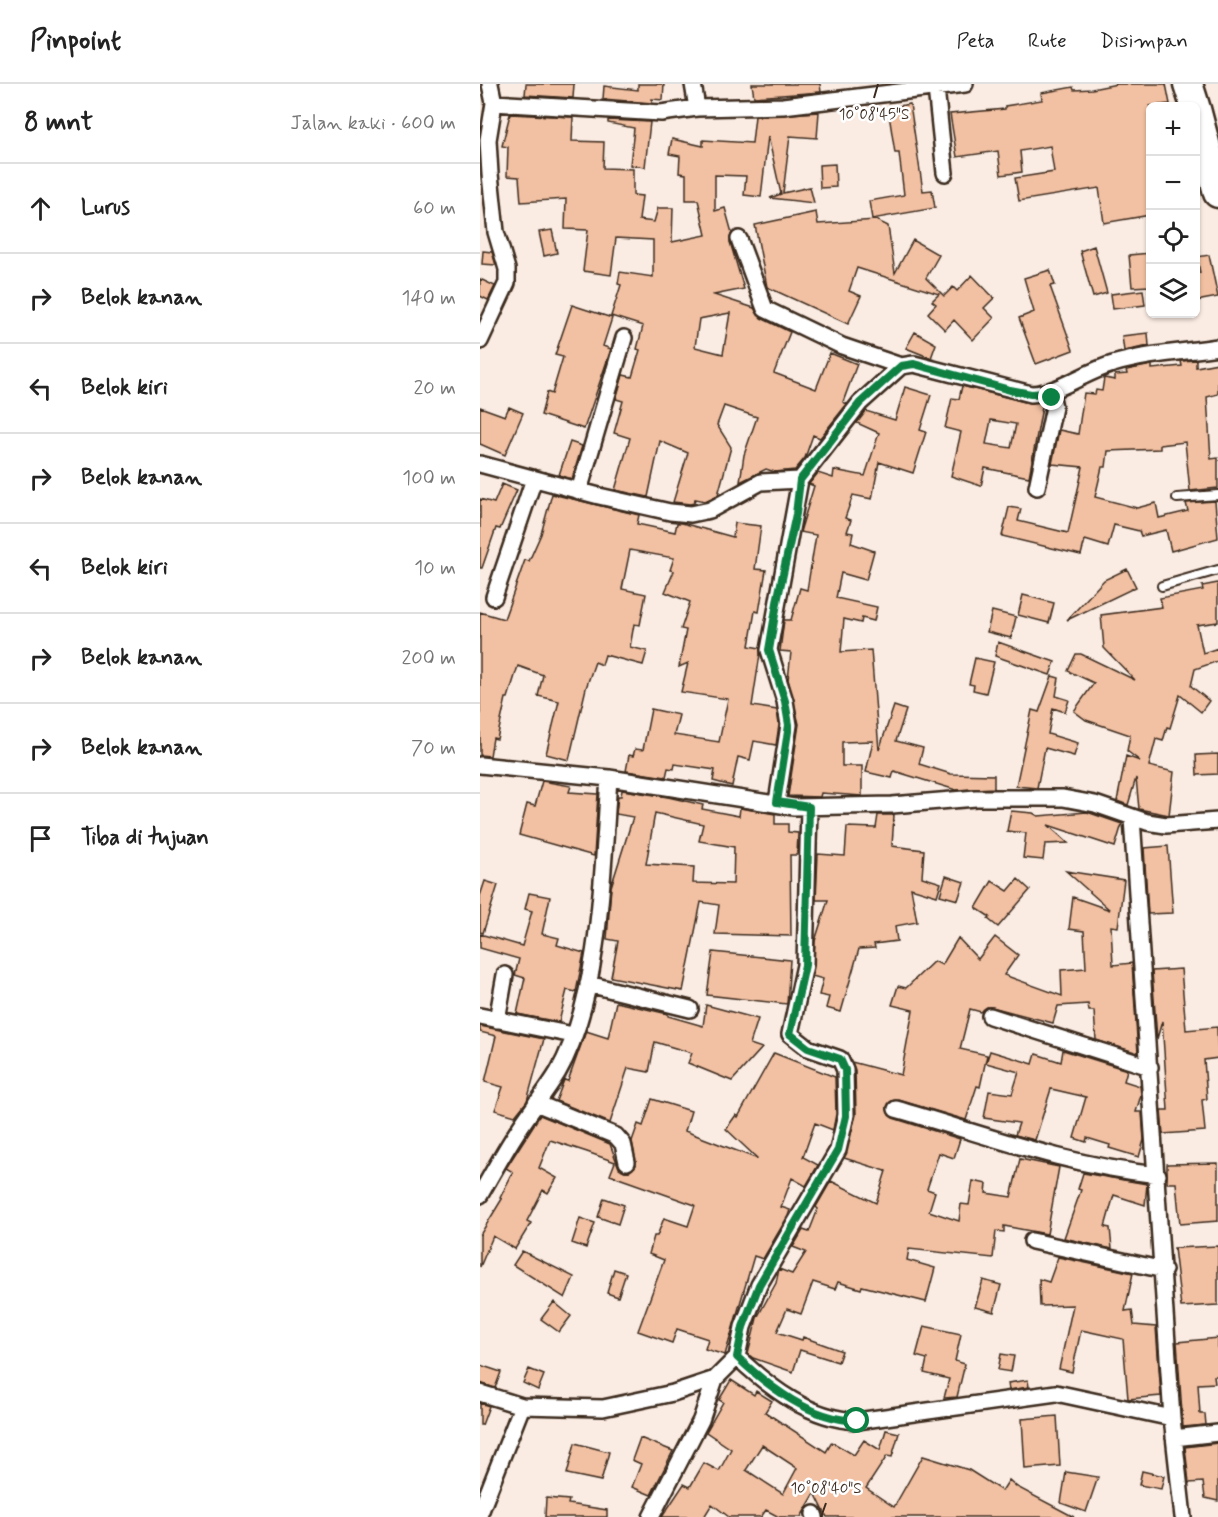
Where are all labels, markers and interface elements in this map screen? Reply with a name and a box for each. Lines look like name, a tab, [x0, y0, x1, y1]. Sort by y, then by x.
text: Pinpoint	[30, 23, 121, 60]
text: Peta	[957, 27, 995, 55]
text: Rute	[1028, 27, 1067, 55]
text: Disimpan	[1100, 27, 1188, 55]
map controls	[1146, 102, 1200, 318]
button: +	[1146, 102, 1200, 156]
text: 10°08'45"S	[839, 105, 909, 125]
text: 8 mnt	[24, 106, 93, 140]
text: Jalan kaki · 600 m	[290, 110, 456, 137]
button: −	[1146, 156, 1200, 210]
icon: ahead	[24, 192, 57, 225]
text: Lurus	[81, 194, 130, 222]
text: 60 m	[413, 195, 456, 222]
button: locate	[1146, 210, 1200, 264]
button: layers	[1146, 264, 1200, 318]
icon: right	[24, 282, 57, 315]
text: Belok kanan	[81, 284, 202, 312]
text: 140 m	[402, 285, 456, 312]
icon: left	[24, 372, 57, 405]
text: Belok kiri	[81, 374, 168, 402]
text: 20 m	[413, 375, 456, 402]
route end	[1038, 384, 1064, 410]
icon: right	[24, 462, 57, 495]
text: Belok kanan	[81, 464, 202, 492]
text: 100 m	[402, 465, 456, 492]
icon: left	[24, 552, 57, 585]
text: Belok kiri	[81, 554, 168, 582]
text: 10 m	[414, 555, 456, 582]
icon: right	[24, 642, 57, 675]
text: Belok kanan	[81, 644, 202, 672]
text: 200 m	[401, 645, 456, 672]
icon: right	[24, 732, 57, 765]
text: Belok kanan	[81, 734, 202, 762]
text: 70 m	[411, 735, 456, 762]
icon: arrive	[24, 822, 57, 855]
text: Tiba di tujuan	[81, 824, 209, 852]
route start	[843, 1407, 869, 1433]
text: 10°08'40"S	[790, 1479, 862, 1499]

